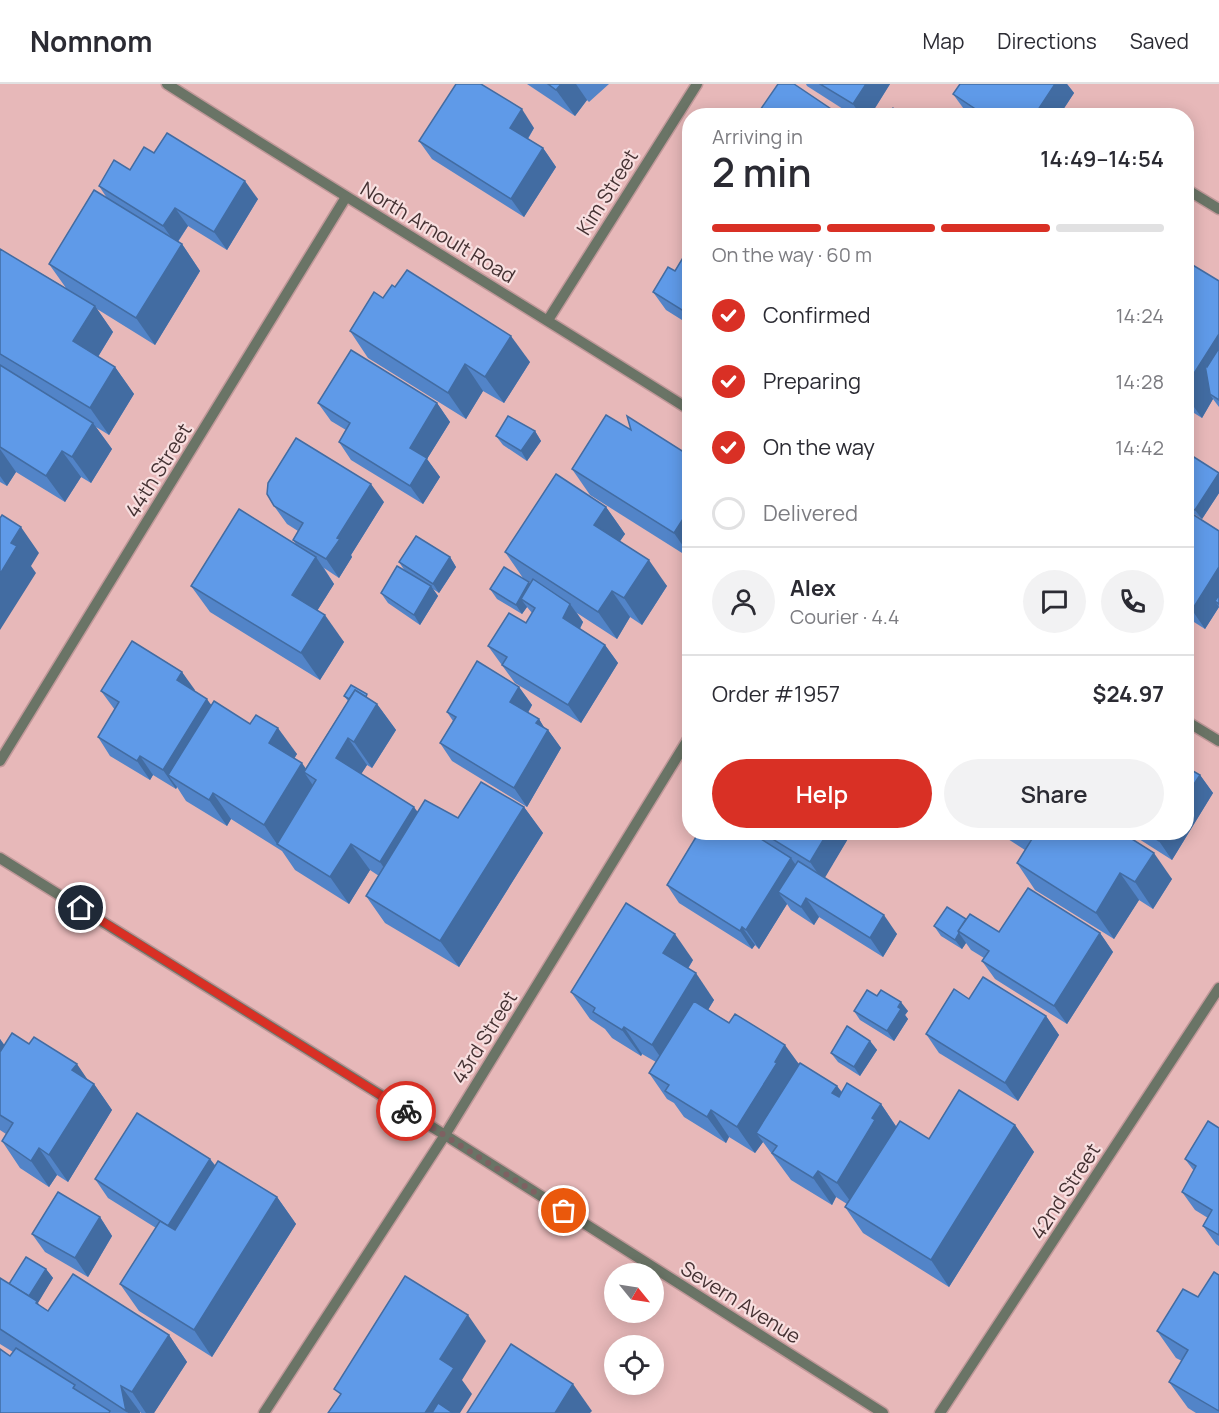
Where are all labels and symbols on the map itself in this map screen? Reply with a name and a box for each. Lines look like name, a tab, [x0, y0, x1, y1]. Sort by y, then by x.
street label: Kim Street	[570, 144, 644, 240]
street label: North Arnoult Road	[356, 175, 520, 289]
street label: 44th Street	[118, 418, 198, 522]
pin	[55, 882, 106, 933]
street label: 43rd Street	[445, 986, 523, 1088]
courier	[376, 1081, 436, 1141]
street label: 42nd Street	[1024, 1138, 1106, 1244]
pin	[538, 1185, 589, 1236]
street label: Severn Avenue	[676, 1254, 806, 1350]
north arrow	[604, 1263, 664, 1323]

